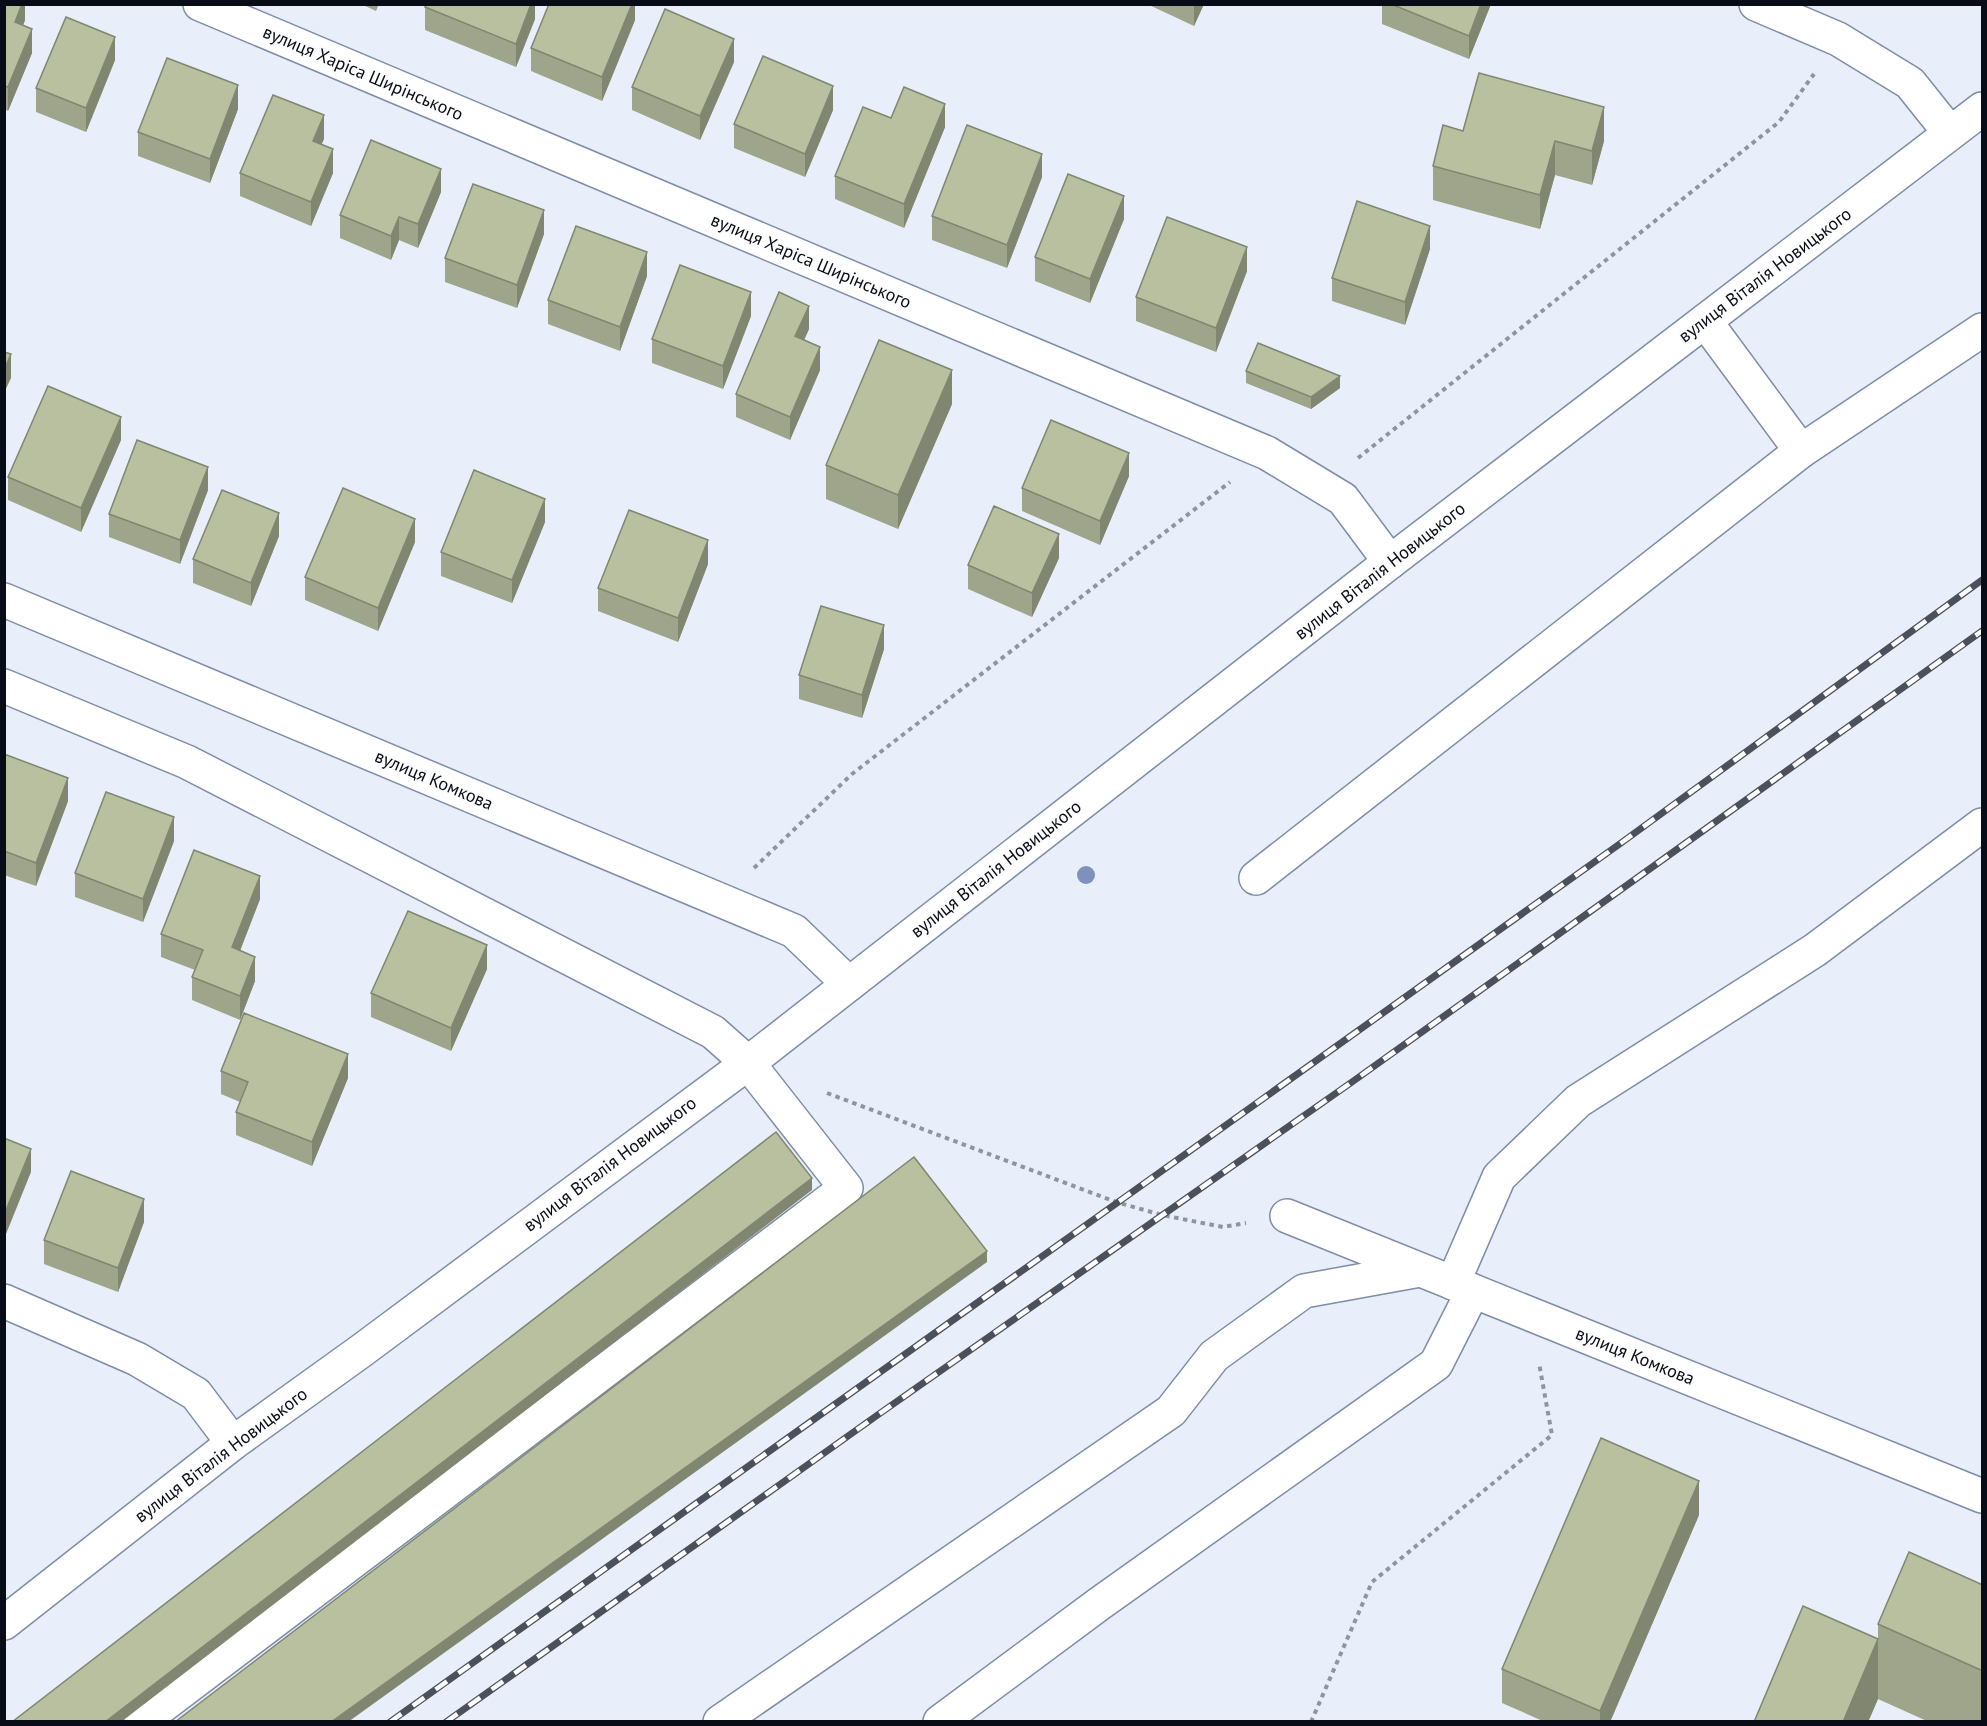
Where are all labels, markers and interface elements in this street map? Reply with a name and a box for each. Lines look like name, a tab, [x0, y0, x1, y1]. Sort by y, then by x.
street label: вулиця Харіса Ширінського	[259, 20, 467, 125]
street label: вулиця Віталія Новицького	[1674, 202, 1856, 347]
street label: вулиця Харіса Ширінського	[707, 208, 915, 313]
street label: вулиця Віталія Новицького	[1290, 497, 1470, 645]
street label: вулиця Комкова	[372, 744, 497, 815]
street label: вулиця Віталія Новицького	[906, 795, 1086, 943]
street label: вулиця Віталія Новицького	[519, 1091, 701, 1236]
street label: вулиця Комкова	[1572, 1321, 1698, 1390]
street label: вулиця Віталія Новицького	[130, 1382, 312, 1527]

